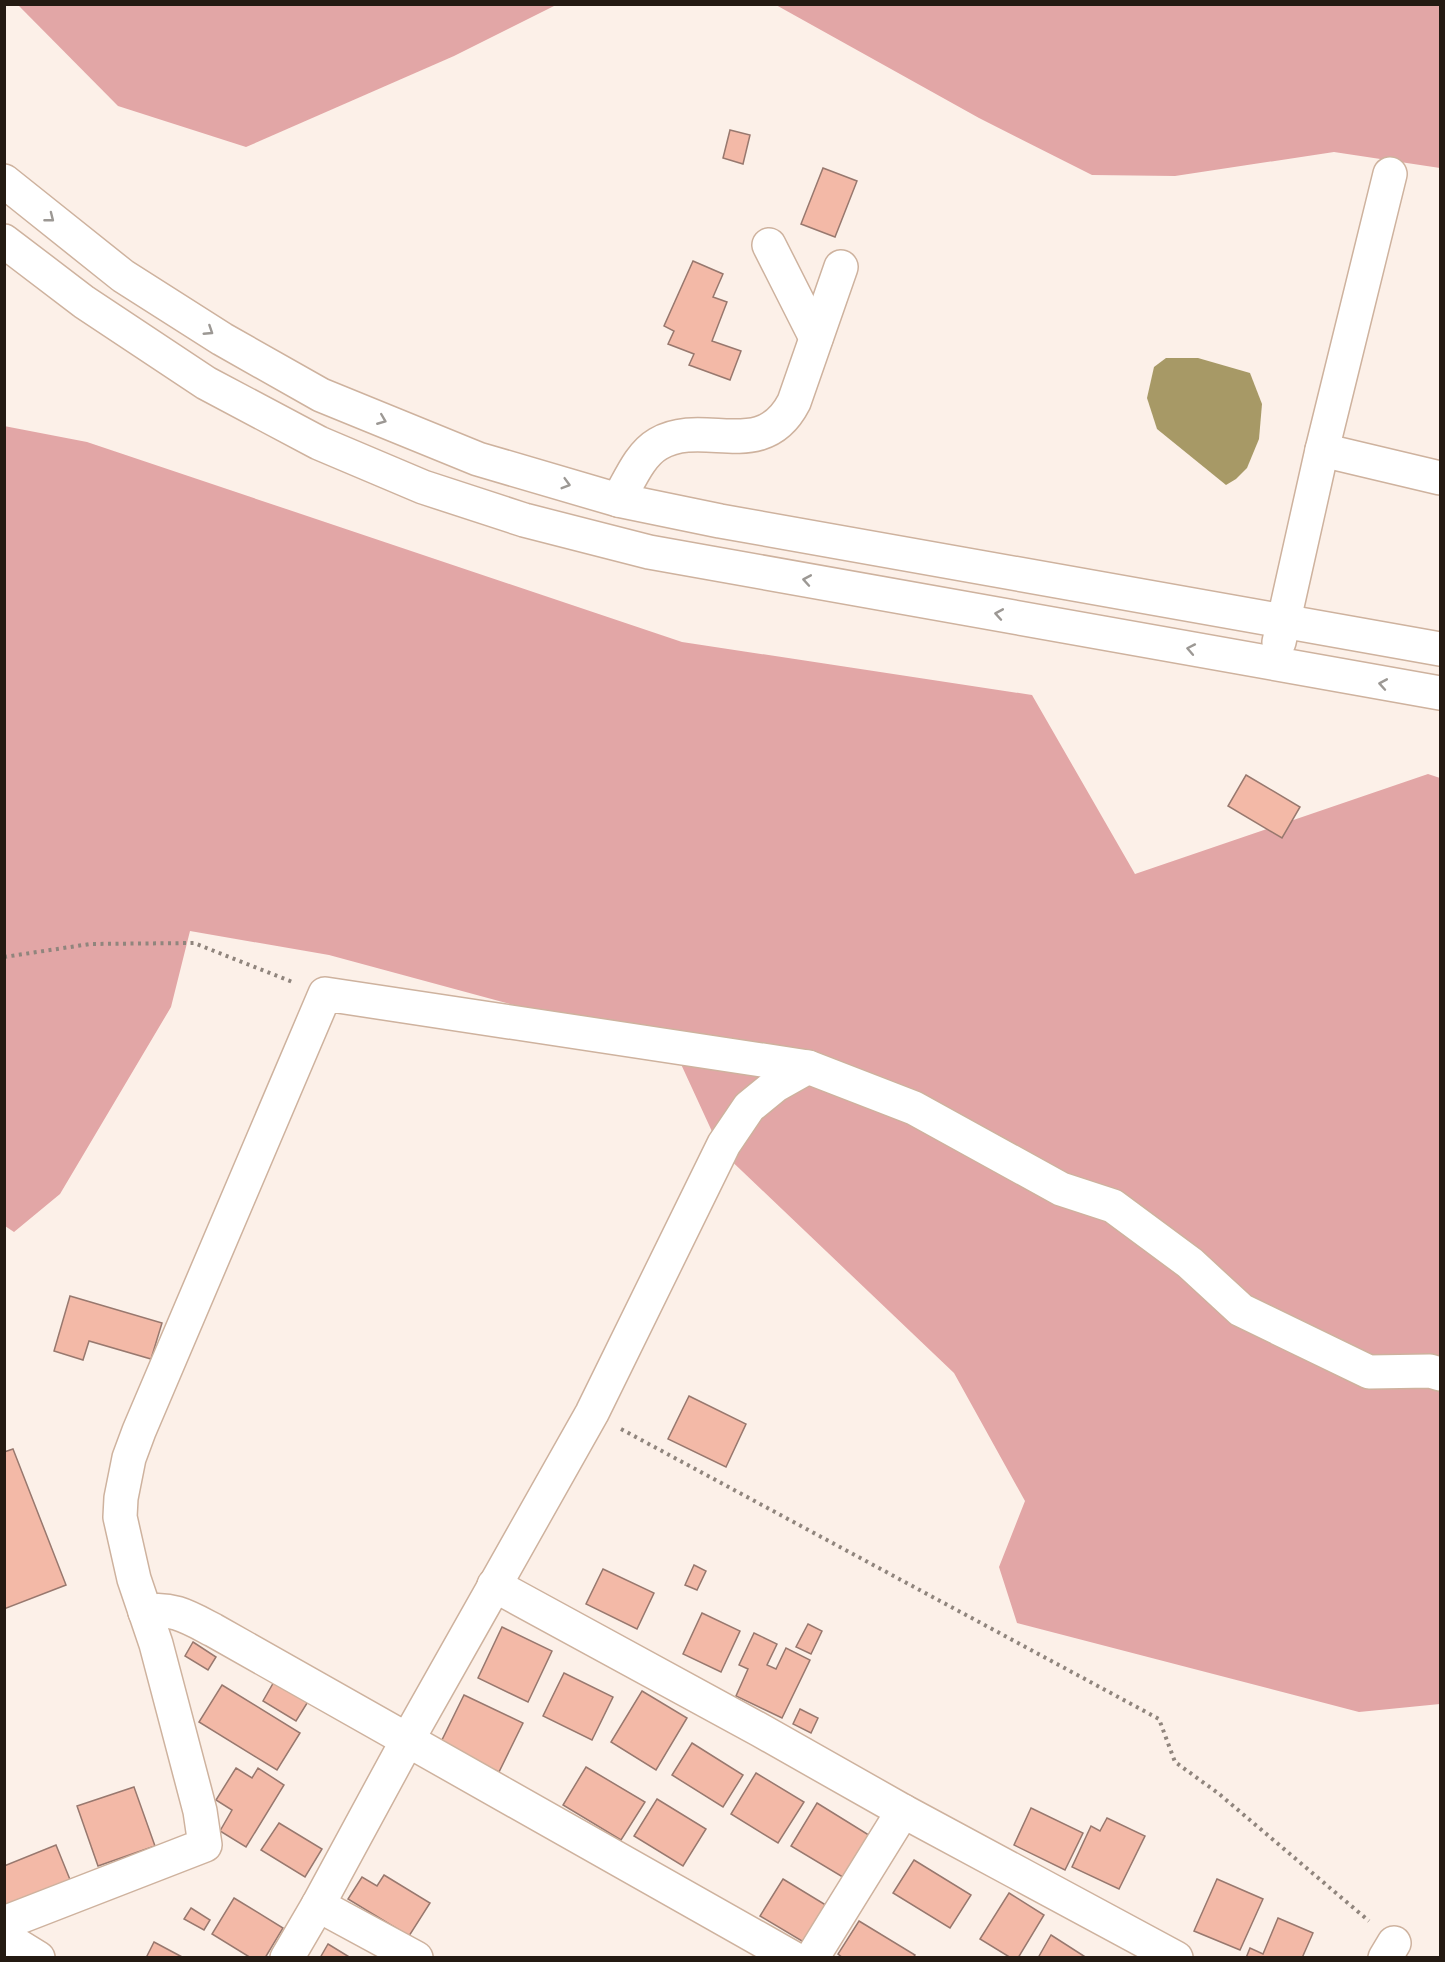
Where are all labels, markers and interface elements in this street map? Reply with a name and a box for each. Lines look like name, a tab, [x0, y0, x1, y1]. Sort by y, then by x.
one-way arrow	[43, 211, 54, 222]
one-way arrow	[202, 324, 213, 335]
one-way arrow	[376, 413, 387, 425]
one-way arrow	[560, 477, 570, 489]
one-way arrow	[802, 574, 812, 587]
one-way arrow	[994, 608, 1004, 621]
one-way arrow	[1186, 643, 1196, 656]
one-way arrow	[1378, 678, 1387, 690]

